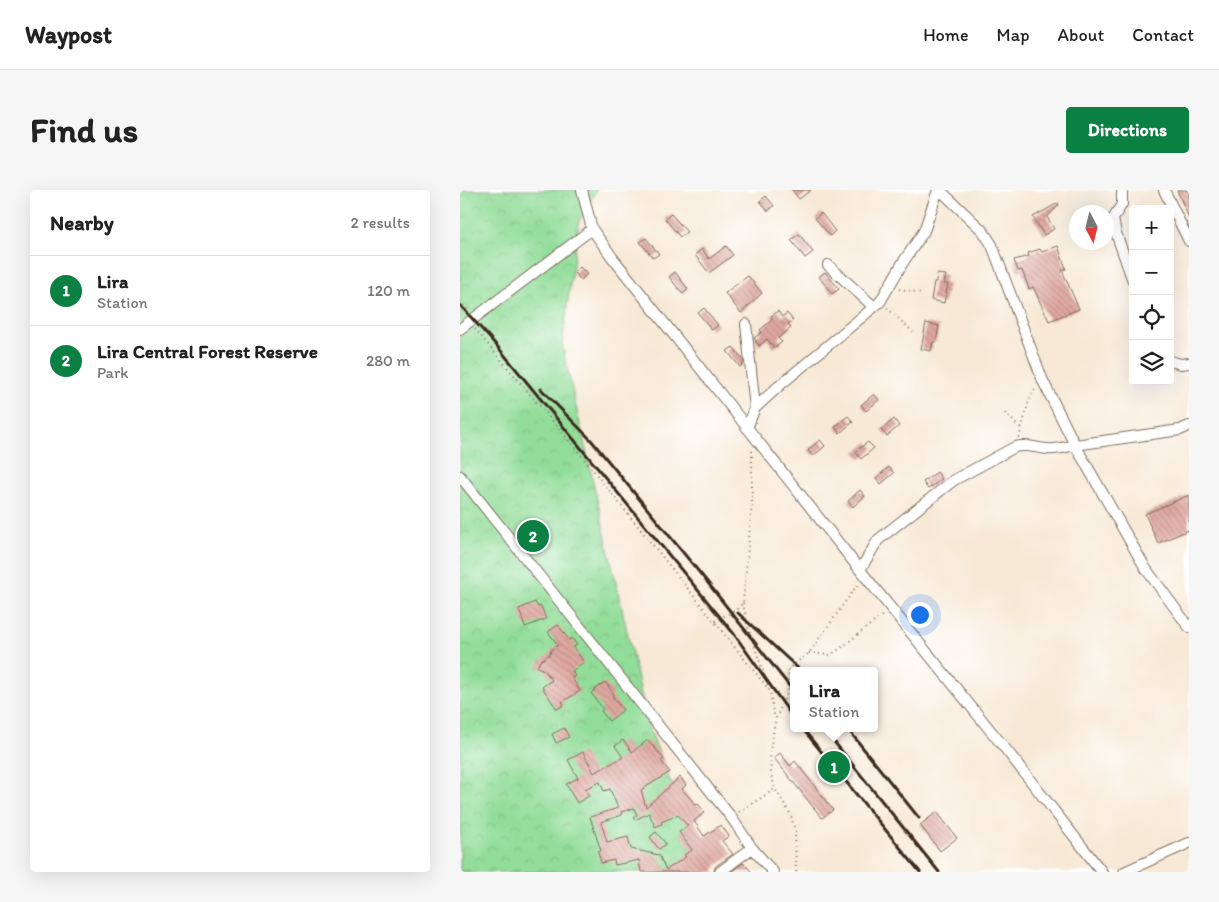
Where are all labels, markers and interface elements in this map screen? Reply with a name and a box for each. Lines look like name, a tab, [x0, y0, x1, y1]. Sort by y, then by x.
text: Waypost	[25, 20, 112, 49]
text: Home	[923, 24, 969, 46]
text: Map	[997, 24, 1030, 46]
text: About	[1058, 24, 1104, 46]
text: Contact	[1132, 24, 1194, 46]
button: Directions	[1066, 107, 1189, 153]
text: Find us	[30, 109, 138, 151]
north arrow	[1069, 205, 1114, 250]
map controls	[1129, 205, 1174, 385]
button: +	[1129, 205, 1174, 250]
text: Nearby	[50, 210, 114, 235]
text: 2 results	[350, 213, 410, 232]
button: −	[1129, 250, 1174, 295]
text: Lira	[97, 270, 128, 293]
text: 1	[62, 281, 70, 300]
text: 120 m	[367, 281, 410, 300]
text: Station	[97, 293, 148, 312]
button: locate	[1129, 295, 1174, 340]
text: Lira Central Forest Reserve	[97, 340, 318, 363]
button: layers	[1129, 340, 1174, 385]
text: 2	[62, 351, 70, 370]
text: 280 m	[366, 351, 410, 370]
text: Park	[97, 363, 128, 382]
pin: 2	[517, 517, 549, 555]
your location	[907, 602, 933, 628]
popup	[790, 667, 878, 732]
text: Lira	[809, 679, 840, 702]
text: Station	[809, 702, 859, 721]
pin: 1	[818, 748, 850, 786]

